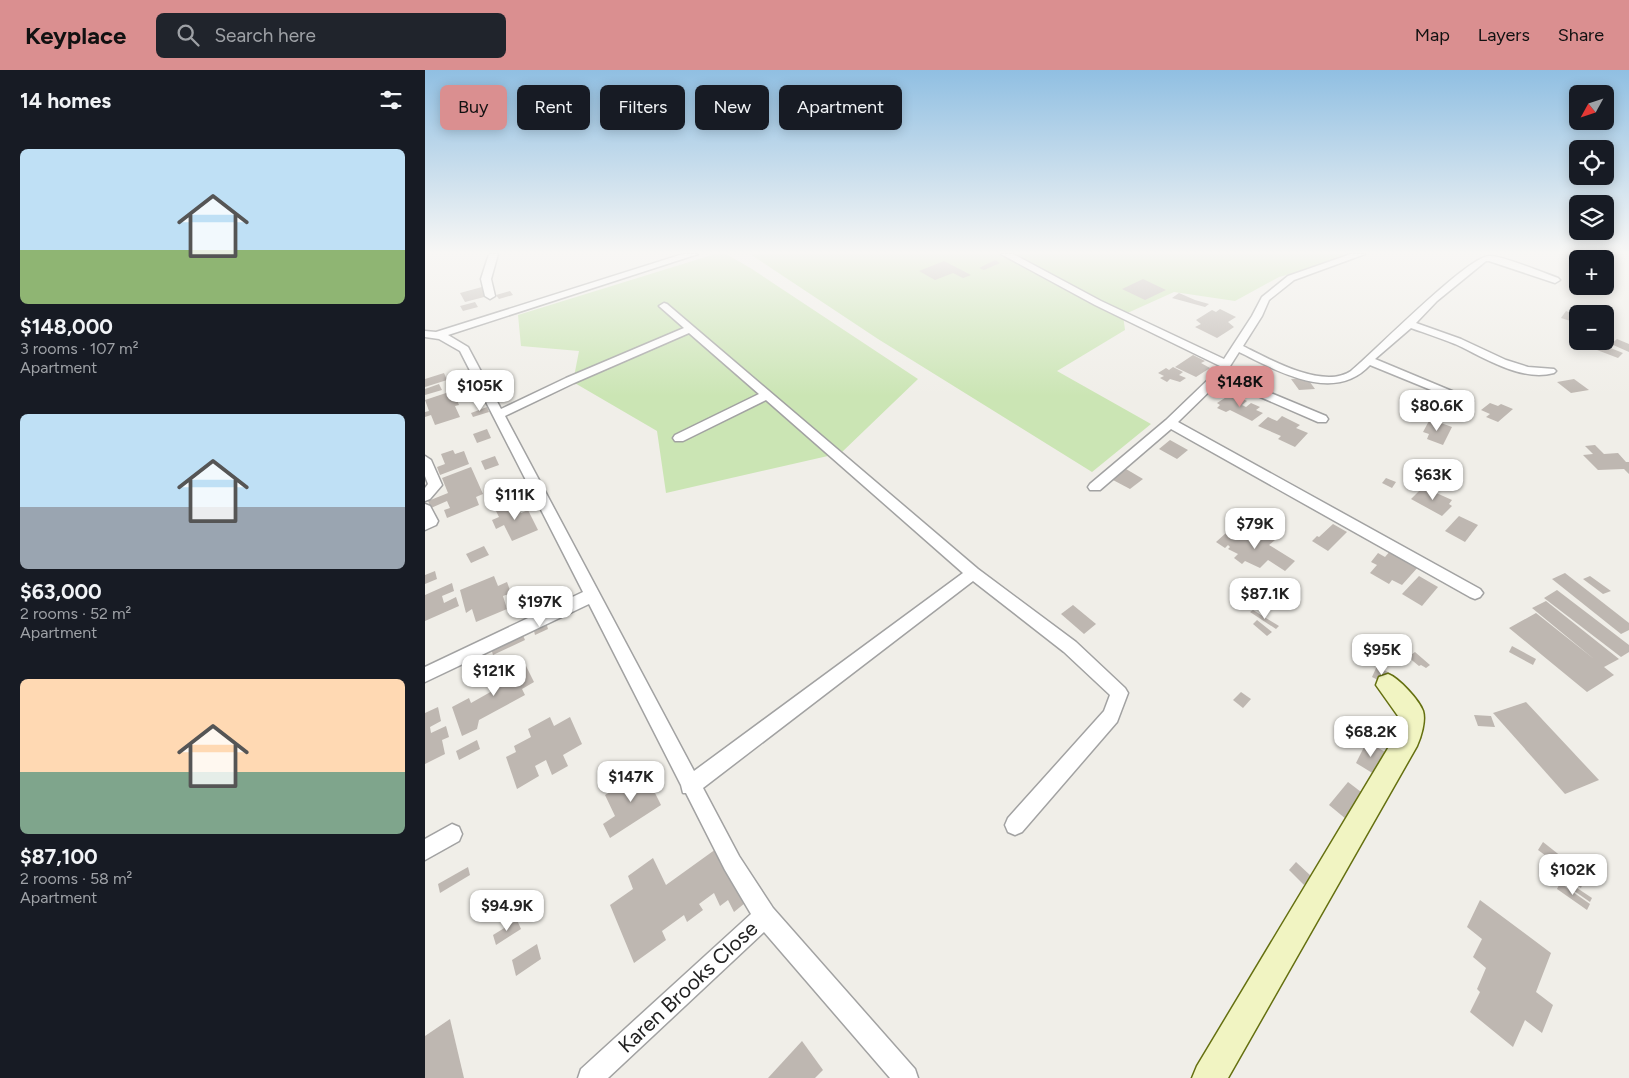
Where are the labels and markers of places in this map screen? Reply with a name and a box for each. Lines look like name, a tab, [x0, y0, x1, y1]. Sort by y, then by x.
pin: $148K	[1205, 366, 1275, 408]
pin: $105K	[445, 370, 515, 412]
pin: $80.6K	[1396, 390, 1478, 432]
pin: $63K	[1403, 458, 1463, 501]
pin: $111K	[480, 478, 550, 521]
pin: $79K	[1225, 508, 1285, 550]
pin: $87.1K	[1224, 578, 1306, 620]
pin: $197K	[505, 586, 575, 628]
pin: $95K	[1352, 634, 1412, 676]
pin: $121K	[459, 654, 529, 697]
pin: $68.2K	[1330, 716, 1412, 758]
pin: $147K	[596, 760, 666, 803]
pin: $102K	[1538, 854, 1608, 896]
pin: $94.9K	[466, 890, 548, 932]

